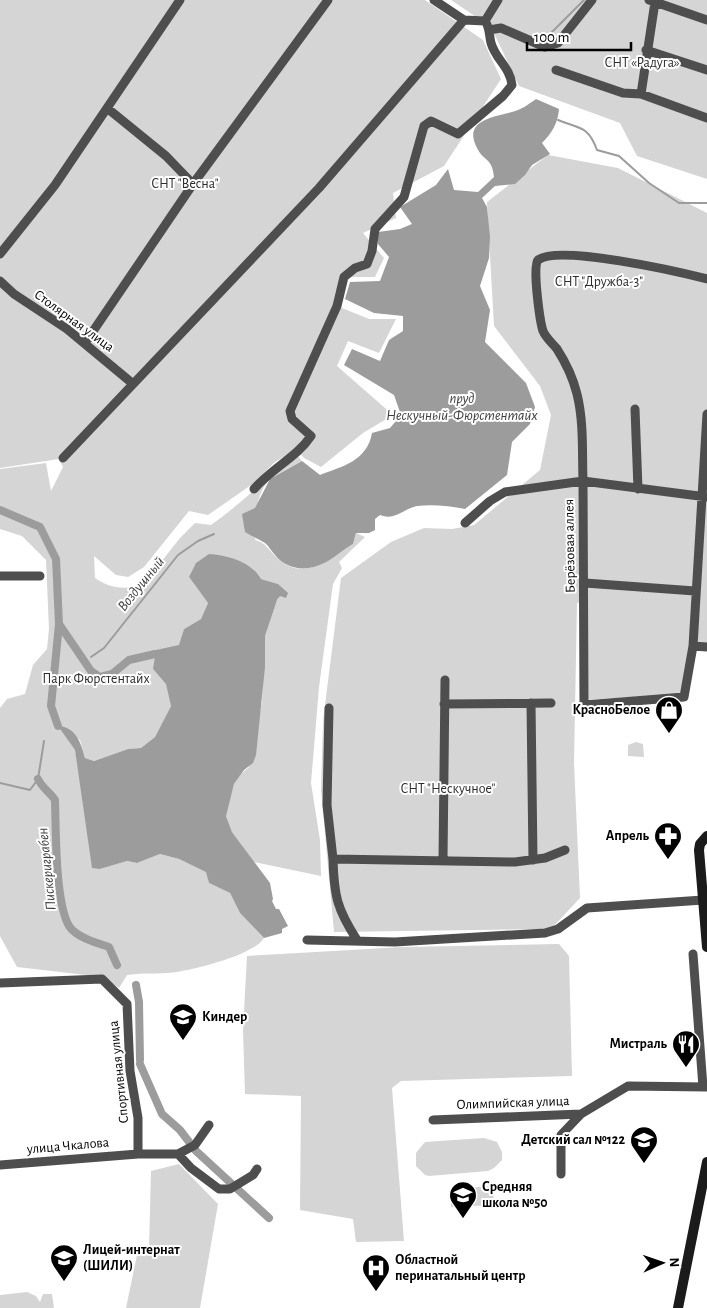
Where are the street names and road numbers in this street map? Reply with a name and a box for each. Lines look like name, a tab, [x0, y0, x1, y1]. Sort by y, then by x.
street label: Столярная улица	[31, 287, 117, 355]
street label: Берёзовая аллея	[562, 499, 578, 593]
street label: Спортивная улица	[107, 1019, 131, 1124]
street label: Олимпийская улица	[456, 1094, 570, 1112]
street label: улица Чкалова	[25, 1135, 110, 1157]

